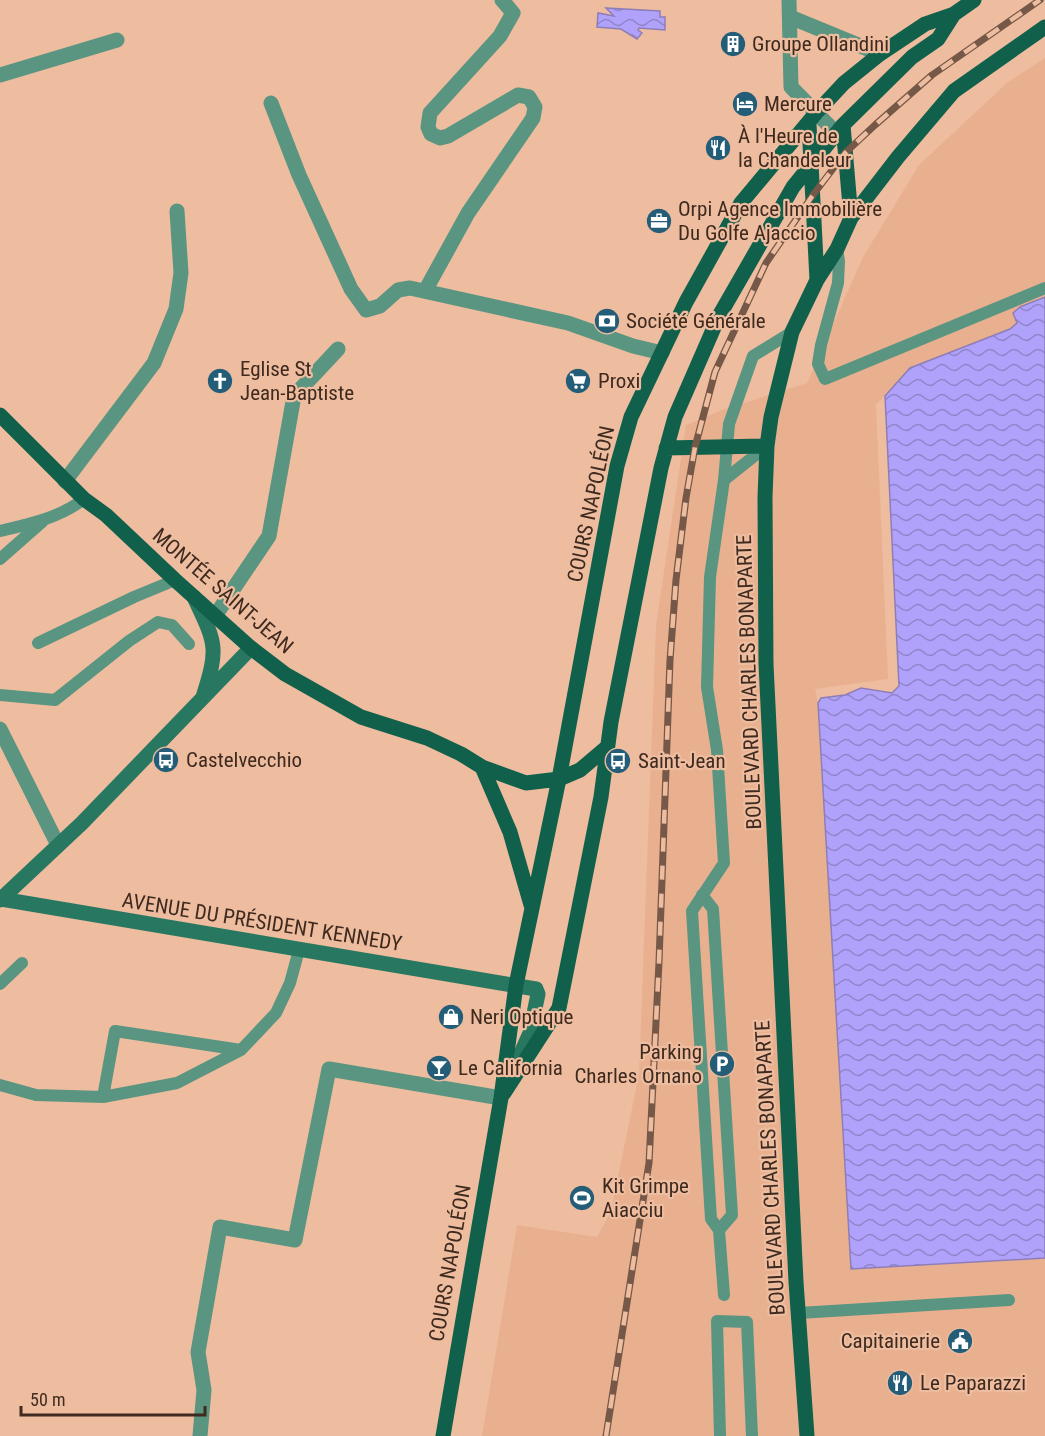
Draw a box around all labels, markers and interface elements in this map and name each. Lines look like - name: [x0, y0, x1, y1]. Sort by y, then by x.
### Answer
- building icon: Groupe Ollandini: [718, 29, 748, 59]
- place label: Groupe Ollandini: [752, 32, 889, 56]
- hotel icon: Mercure: [730, 89, 760, 119]
- place label: Mercure: [764, 92, 832, 116]
- place label: À l'Heure de la Chandeleur: [738, 124, 851, 172]
- restaurant icon: À l'Heure de la Chandeleur: [703, 133, 733, 163]
- place label: Orpi Agence Immobilière Du Golfe Ajaccio: [678, 197, 882, 245]
- office icon: Orpi Agence Immobilière Du Golfe Ajaccio: [644, 206, 674, 236]
- bank icon: Société Générale: [592, 306, 622, 336]
- place label: Société Générale: [626, 309, 766, 333]
- place label: Eglise St Jean-Baptiste: [240, 357, 354, 405]
- church icon: Eglise St Jean-Baptiste: [205, 366, 235, 396]
- supermarket icon: Proxi: [563, 366, 593, 396]
- place label: Proxi: [598, 369, 640, 393]
- street label: COURS NAPOLÉON: [563, 424, 619, 584]
- street label: MONTÉE SAINT-JEAN: [148, 523, 298, 659]
- street label: BOULEVARD CHARLES BONAPARTE: [732, 534, 766, 830]
- bus stop icon: Castelvecchio: [151, 745, 181, 775]
- bus stop icon: Saint-Jean: [603, 746, 633, 776]
- place label: Castelvecchio: [186, 748, 302, 772]
- place label: Saint-Jean: [638, 749, 726, 773]
- street label: AVENUE DU PRÉSIDENT KENNEDY: [120, 888, 404, 956]
- shop icon: Neri Optique: [436, 1002, 466, 1032]
- place label: Neri Optique: [470, 1005, 574, 1029]
- street label: BOULEVARD CHARLES BONAPARTE: [750, 1020, 790, 1316]
- place label: Parking Charles Ornano: [574, 1040, 702, 1088]
- parking icon: Parking Charles Ornano: [707, 1049, 737, 1079]
- bar icon: Le California: [424, 1053, 454, 1083]
- place label: Le California: [458, 1056, 563, 1080]
- place label: Kit Grimpe Aiacciu: [602, 1174, 689, 1222]
- street label: COURS NAPOLÉON: [424, 1183, 476, 1343]
- sports icon: Kit Grimpe Aiacciu: [567, 1183, 597, 1213]
- public building icon: Capitainerie: [945, 1326, 975, 1356]
- place label: Capitainerie: [841, 1329, 940, 1353]
- restaurant icon: Le Paparazzi: [885, 1368, 915, 1398]
- place label: Le Paparazzi: [920, 1371, 1026, 1395]
- scale bar: [21, 1379, 206, 1417]
- text: 50 m: [30, 1389, 65, 1410]

